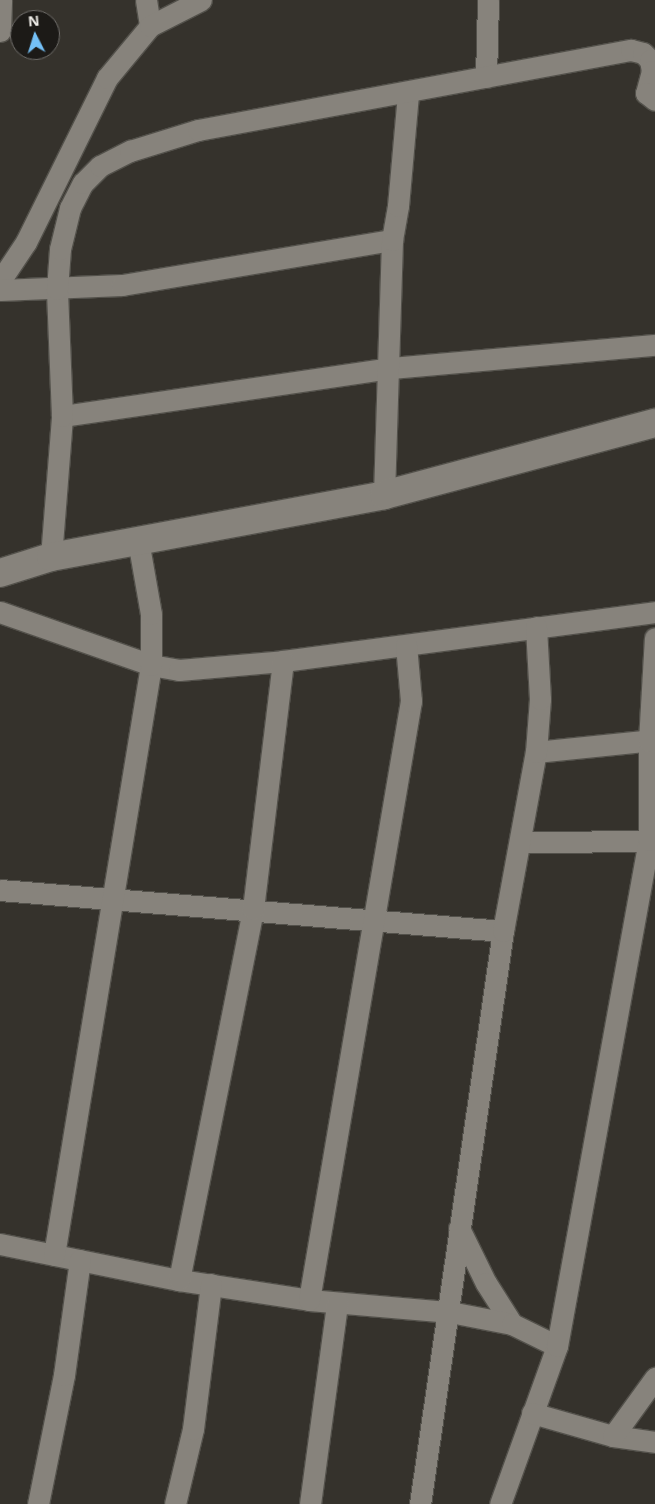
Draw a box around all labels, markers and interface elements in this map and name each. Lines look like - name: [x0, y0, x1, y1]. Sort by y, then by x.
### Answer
- north arrow: [10, 10, 60, 60]
- text: N: [27, 11, 40, 31]

